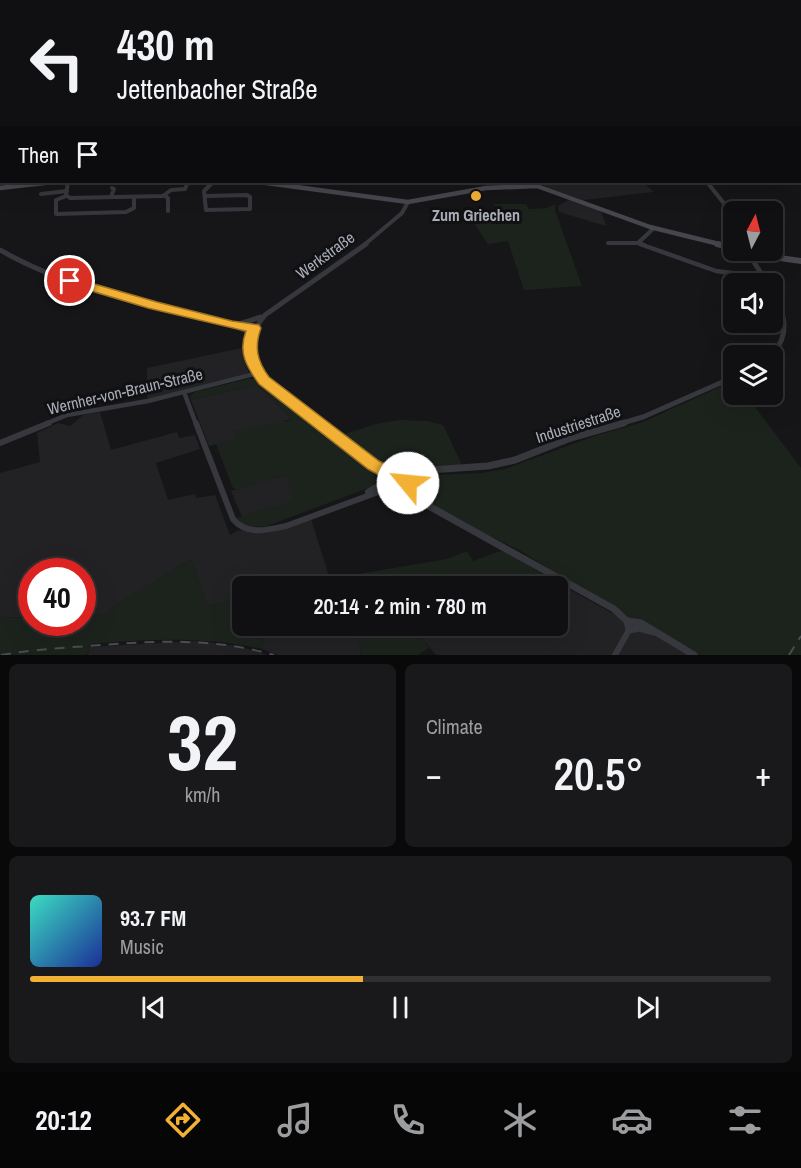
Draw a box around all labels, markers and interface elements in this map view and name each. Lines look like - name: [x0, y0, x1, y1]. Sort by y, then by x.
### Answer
- text: 430 m: [117, 17, 215, 73]
- icon: left: [18, 24, 96, 102]
- text: Jettenbacher Straße: [117, 71, 318, 107]
- icon: arrive: [71, 138, 104, 171]
- text: Then: [18, 140, 59, 170]
- marker: Zum Griechen: [469, 189, 483, 203]
- north arrow: [723, 201, 783, 261]
- map controls: [723, 201, 783, 405]
- place label: Zum Griechen: [432, 204, 520, 226]
- street label: Werkstraße: [291, 226, 359, 284]
- pin: [44, 255, 95, 306]
- icon: arrive: [53, 264, 86, 297]
- button: sound: [723, 273, 783, 333]
- button: layers: [723, 345, 783, 405]
- street label: Wernher-von-Braun-Straße: [45, 362, 205, 420]
- street label: Industriestraße: [533, 400, 623, 448]
- position arrow: [376, 451, 440, 515]
- speed limit sign: 40: [18, 558, 96, 636]
- text: 20:14 · 2 min · 780 m: [313, 591, 487, 621]
- text: 32: [167, 689, 238, 794]
- text: Climate: [426, 713, 483, 740]
- text: 20.5°: [554, 743, 643, 804]
- text: −: [426, 752, 442, 796]
- text: +: [755, 752, 771, 796]
- text: km/h: [185, 781, 220, 808]
- text: 93.7 FM: [120, 903, 186, 933]
- text: Music: [120, 933, 164, 960]
- icon: previous: [137, 991, 170, 1024]
- icon: pause: [384, 991, 417, 1024]
- icon: next: [631, 991, 664, 1024]
- icon: directions: [162, 1099, 204, 1141]
- icon: music: [274, 1099, 316, 1141]
- icon: phone: [387, 1099, 429, 1141]
- icon: climate: [499, 1099, 541, 1141]
- icon: car: [611, 1099, 653, 1141]
- icon: filters: [724, 1099, 766, 1141]
- text: 20:12: [35, 1102, 92, 1138]

